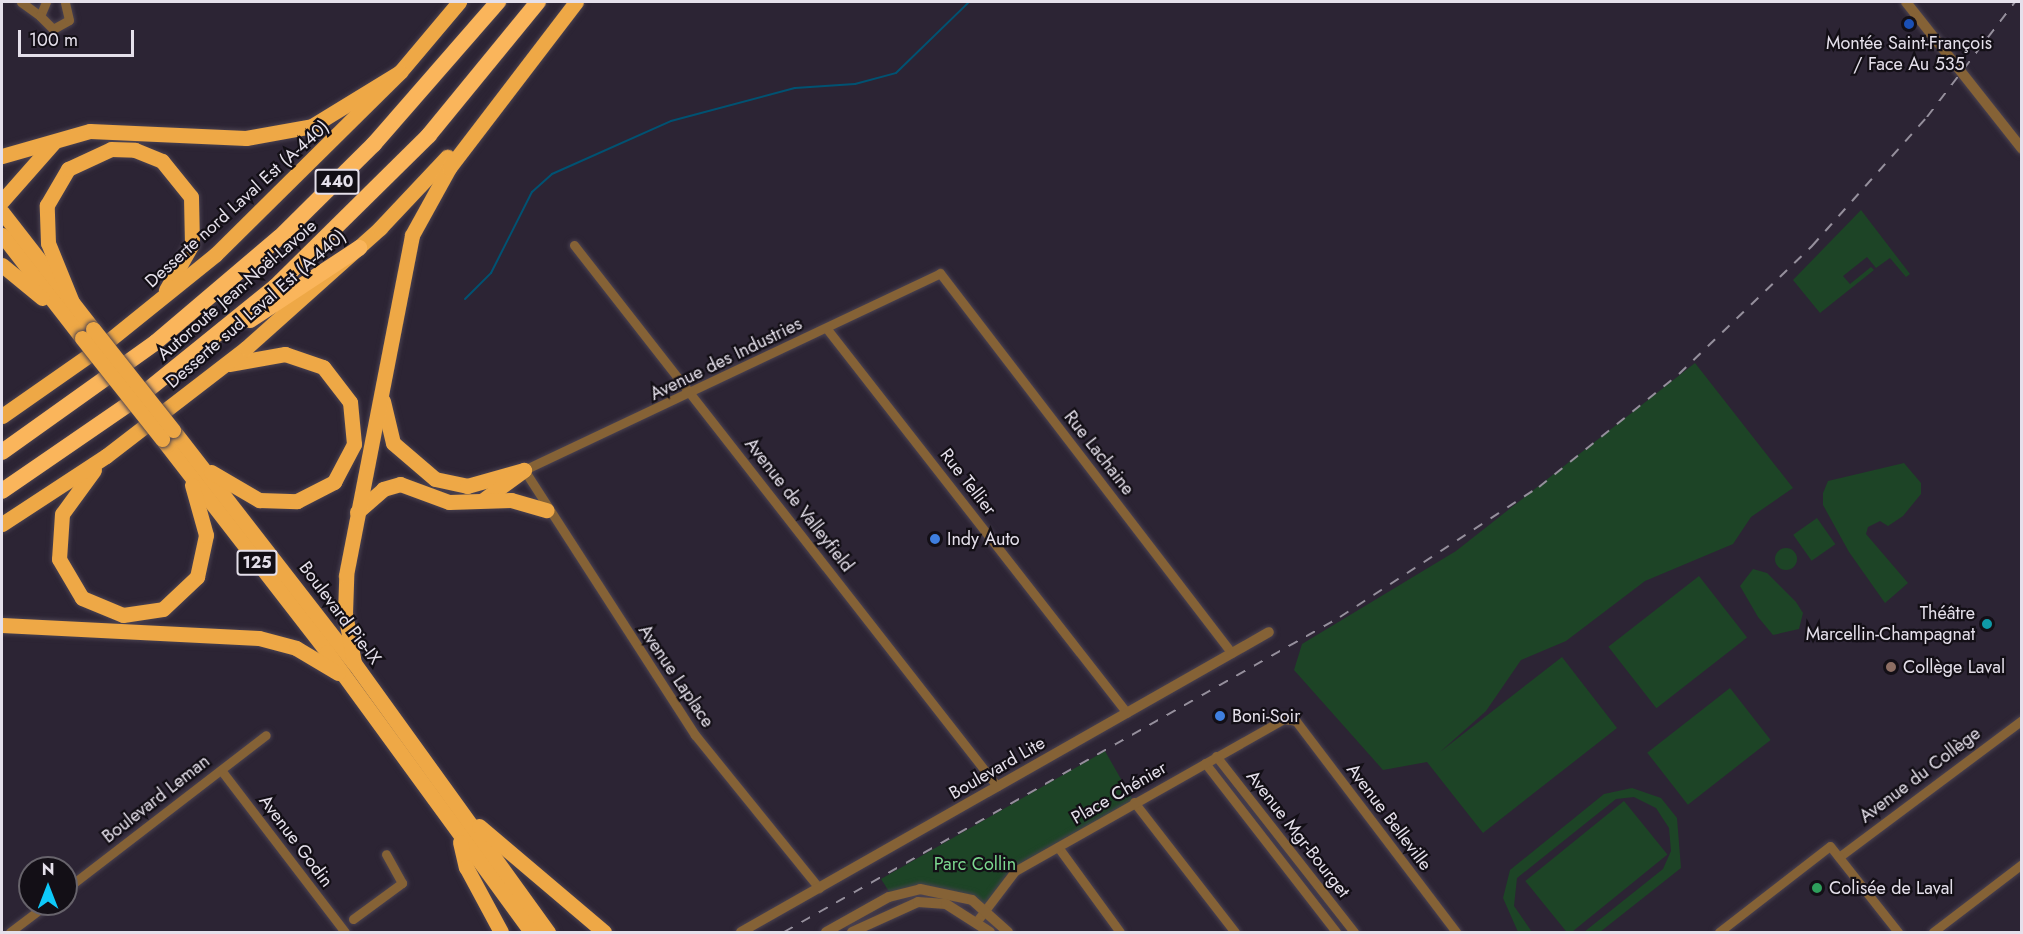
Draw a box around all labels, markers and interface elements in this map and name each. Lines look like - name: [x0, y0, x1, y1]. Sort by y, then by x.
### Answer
- marker: Montée Saint-François / Face Au 535: [1902, 17, 1916, 31]
- scale bar: [21, 18, 136, 56]
- text: 100 m: [29, 27, 78, 53]
- place label: Montée Saint-François / Face Au 535: [1826, 33, 1992, 76]
- street label: Desserte nord Laval Est (A-440): [141, 116, 333, 292]
- road number: 440: [314, 169, 360, 195]
- street label: Autoroute Jean-Noël-Lavoie: [153, 215, 321, 365]
- street label: Desserte sud Laval Est (A-440): [162, 225, 350, 393]
- street label: Avenue des Industries: [647, 313, 805, 405]
- street label: Rue Lachaine: [1059, 407, 1139, 499]
- street label: Avenue de Valleyfield: [740, 434, 858, 576]
- street label: Rue Tellier: [935, 444, 1001, 520]
- place label: Indy Auto: [947, 528, 1020, 550]
- marker: Indy Auto: [928, 532, 942, 546]
- road number: 125: [236, 550, 278, 576]
- street label: Boulevard Pie-IX: [294, 557, 386, 669]
- place label: Théâtre Marcellin-Champagnat: [1806, 603, 1975, 646]
- marker: Théâtre Marcellin-Champagnat: [1980, 617, 1994, 631]
- street label: Avenue Laplace: [634, 621, 718, 731]
- place label: Collège Laval: [1903, 656, 2005, 678]
- marker: Collège Laval: [1884, 660, 1898, 674]
- place label: Boni-Soir: [1232, 705, 1300, 727]
- marker: Boni-Soir: [1213, 709, 1227, 723]
- street label: Avenue du Collège: [1855, 722, 1985, 828]
- street label: Boulevard Lite: [945, 732, 1049, 804]
- street label: Boulevard Leman: [98, 750, 214, 848]
- street label: Place Chénier: [1067, 757, 1171, 829]
- street label: Avenue Belleville: [1342, 759, 1436, 875]
- street label: Avenue Mgr-Bourget: [1242, 766, 1354, 902]
- street label: Avenue Godin: [254, 791, 338, 891]
- park label: Parc Collin: [934, 853, 1016, 875]
- north arrow: [18, 856, 78, 916]
- text: N: [42, 858, 54, 881]
- place label: Colisée de Laval: [1829, 877, 1953, 899]
- marker: Colisée de Laval: [1810, 881, 1824, 895]

